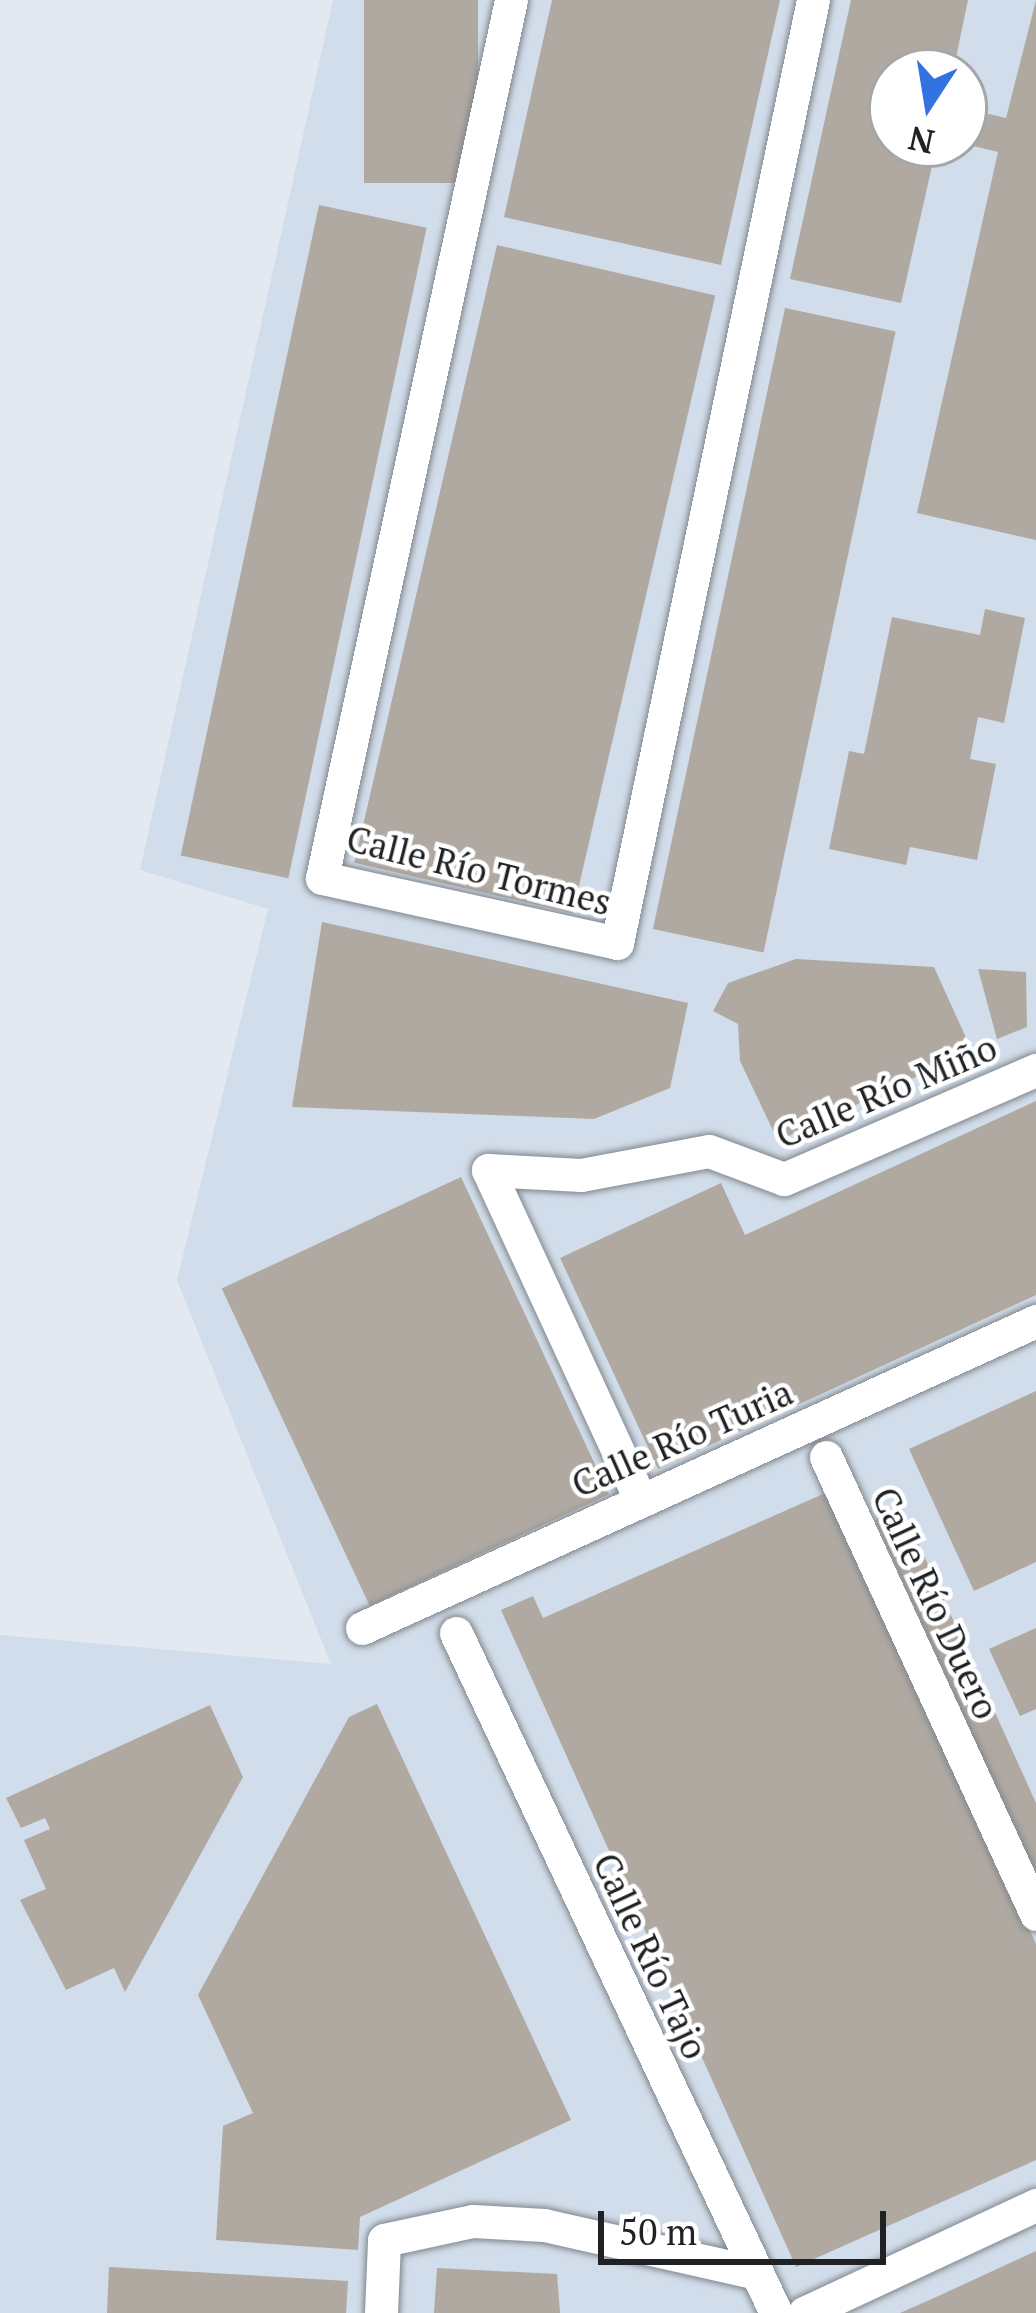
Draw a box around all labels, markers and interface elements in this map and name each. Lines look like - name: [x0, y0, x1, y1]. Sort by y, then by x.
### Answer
- north arrow: [868, 48, 988, 168]
- text: N: [904, 117, 938, 164]
- street label: Calle Río Tormes: [342, 816, 616, 924]
- street label: Calle Río Miño: [769, 1025, 1003, 1157]
- street label: Calle Río Turia: [565, 1370, 799, 1506]
- street label: Calle Río Duero: [864, 1480, 1008, 1726]
- street label: Calle Río Tajo: [585, 1846, 717, 2066]
- scale bar: [604, 2187, 892, 2261]
- text: 50 m: [619, 2208, 697, 2255]

